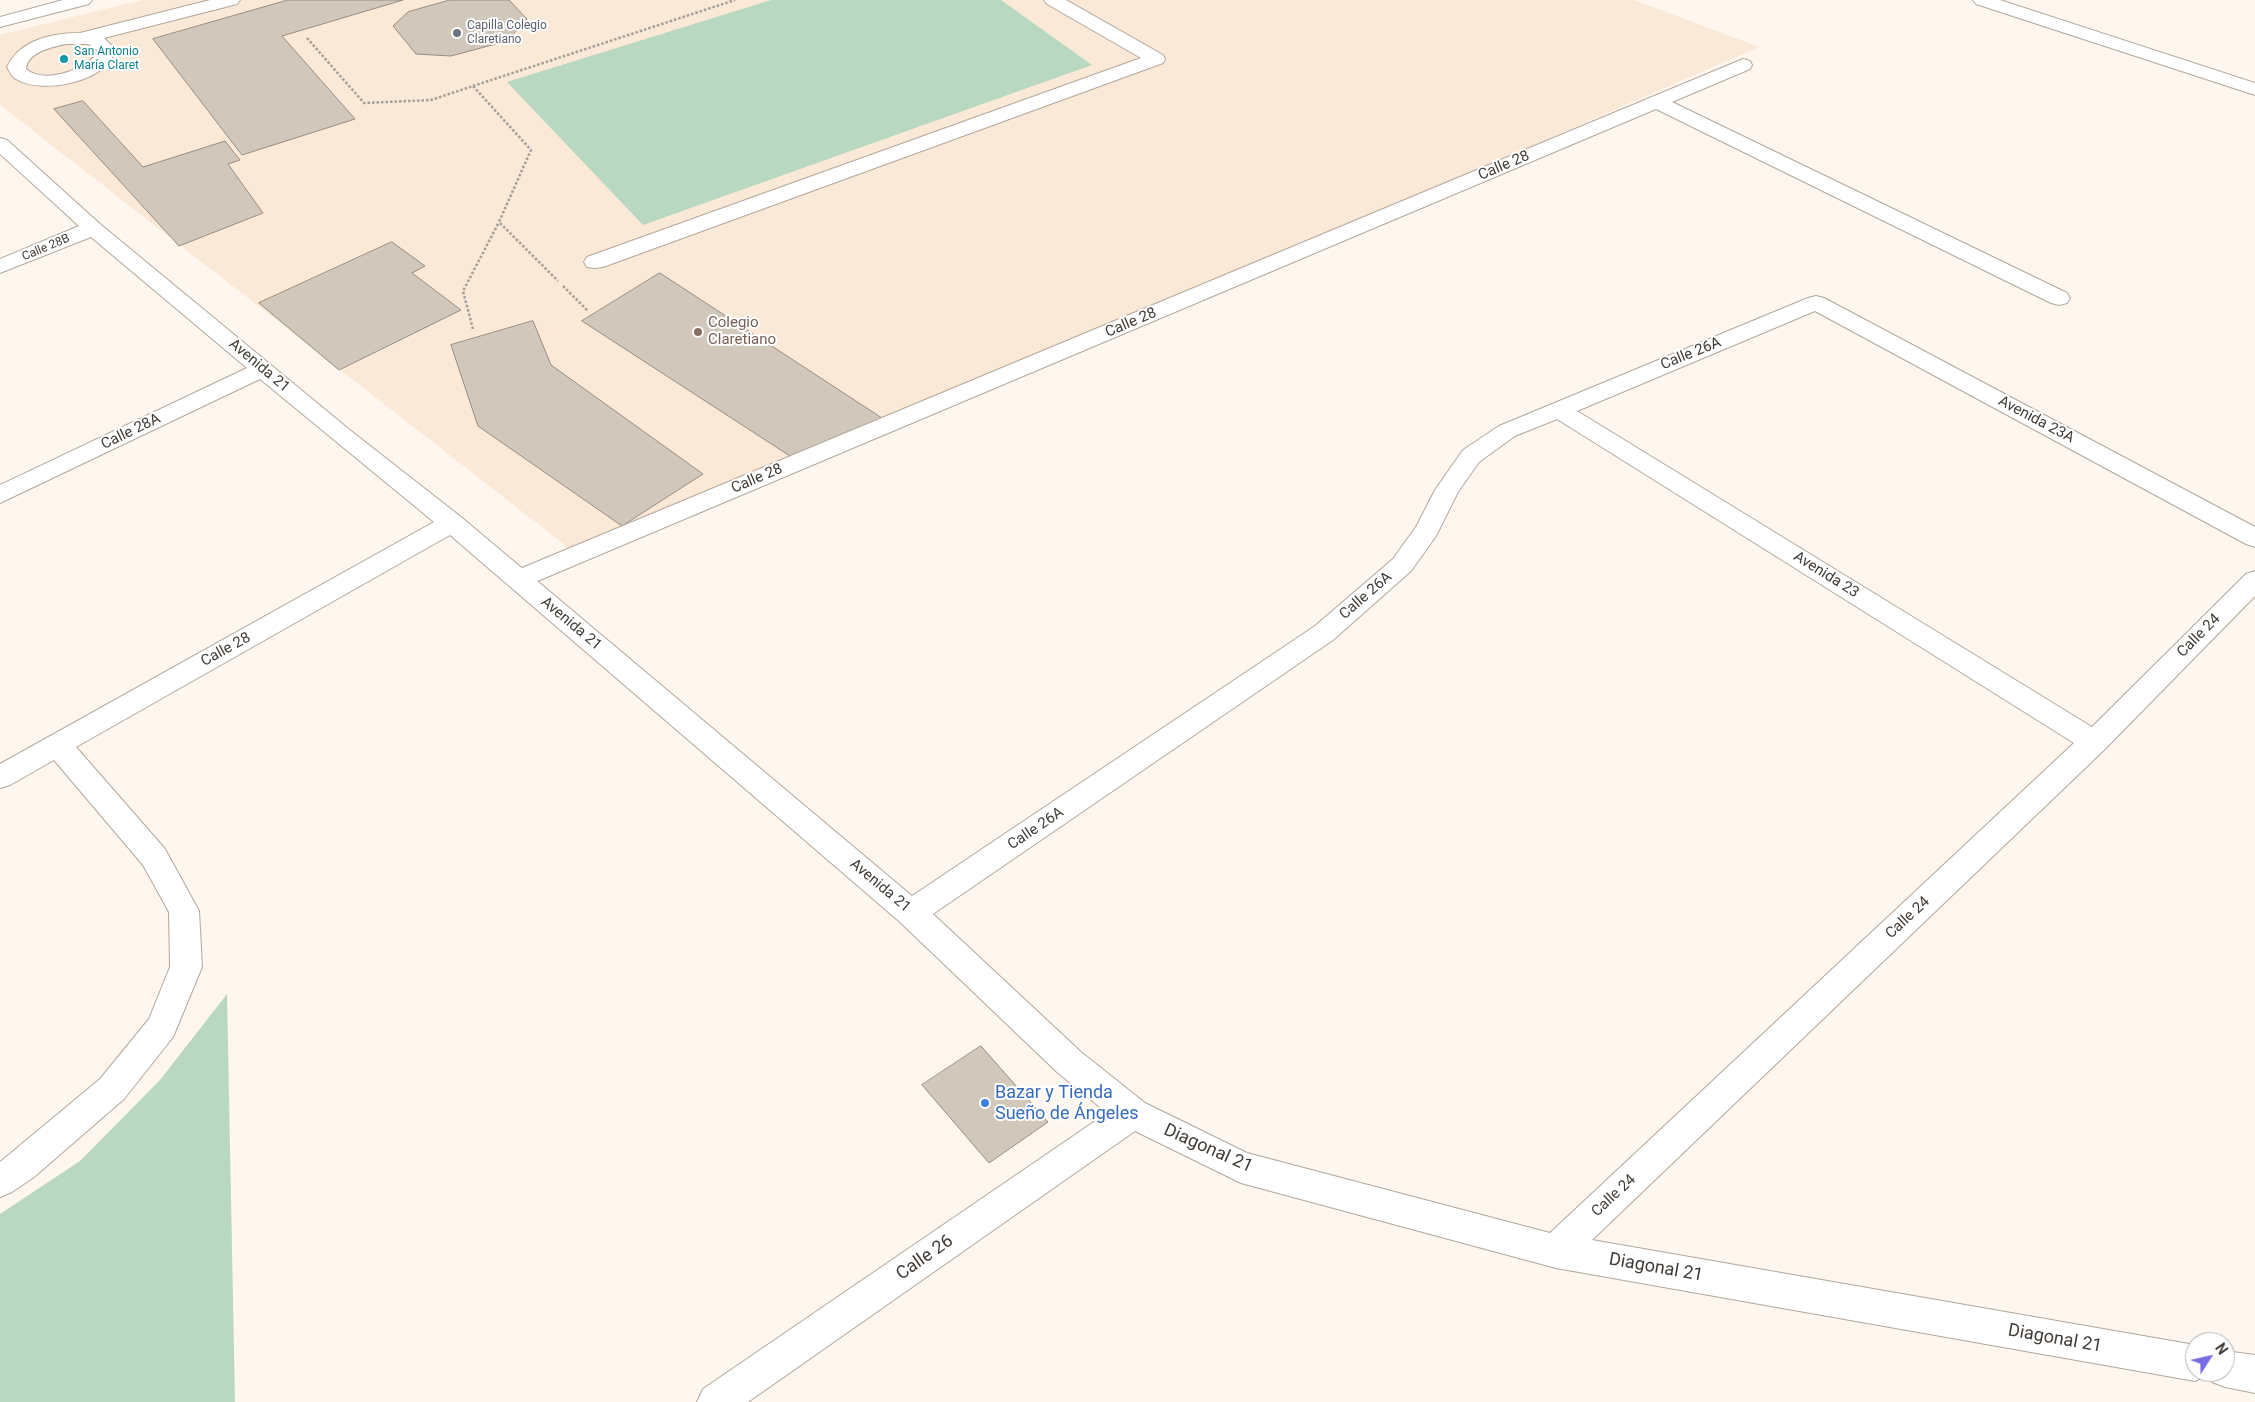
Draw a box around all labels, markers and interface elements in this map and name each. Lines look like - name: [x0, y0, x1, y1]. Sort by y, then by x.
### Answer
- place label: Capilla Colegio Claretiano: [467, 19, 547, 47]
- marker: Capilla Colegio Claretiano: [451, 27, 463, 39]
- place label: San Antonio María Claret: [74, 45, 139, 73]
- marker: San Antonio María Claret: [58, 53, 70, 65]
- street label: Calle 28: [1476, 147, 1532, 185]
- street label: Calle 28B: [20, 232, 72, 264]
- street label: Calle 28: [1103, 304, 1159, 342]
- place label: Colegio Claretiano: [708, 314, 776, 349]
- marker: Colegio Claretiano: [692, 326, 704, 338]
- street label: Calle 26A: [1658, 334, 1724, 374]
- street label: Avenida 21: [225, 335, 293, 397]
- street label: Avenida 23A: [1995, 392, 2077, 448]
- street label: Calle 28A: [99, 410, 163, 454]
- street label: Calle 28: [729, 460, 785, 498]
- street label: Avenida 23: [1790, 548, 1862, 602]
- street label: Calle 26A: [1336, 568, 1396, 624]
- street label: Avenida 21: [537, 593, 605, 655]
- street label: Calle 24: [2174, 611, 2224, 661]
- street label: Calle 28: [198, 629, 254, 671]
- street label: Calle 26A: [1005, 804, 1067, 854]
- street label: Avenida 21: [846, 855, 914, 917]
- street label: Calle 24: [1882, 893, 1934, 943]
- place label: Bazar y Tienda Sueño de Ángeles: [995, 1082, 1139, 1124]
- marker: Bazar y Tienda Sueño de Ángeles: [979, 1097, 991, 1109]
- street label: Diagonal 21: [1160, 1120, 1256, 1178]
- street label: Calle 24: [1588, 1171, 1640, 1221]
- street label: Calle 26: [892, 1231, 958, 1285]
- street label: Diagonal 21: [1607, 1249, 1705, 1287]
- street label: Diagonal 21: [2006, 1320, 2104, 1358]
- north arrow: [2185, 1332, 2235, 1382]
- text: N: [2212, 1340, 2231, 1358]

